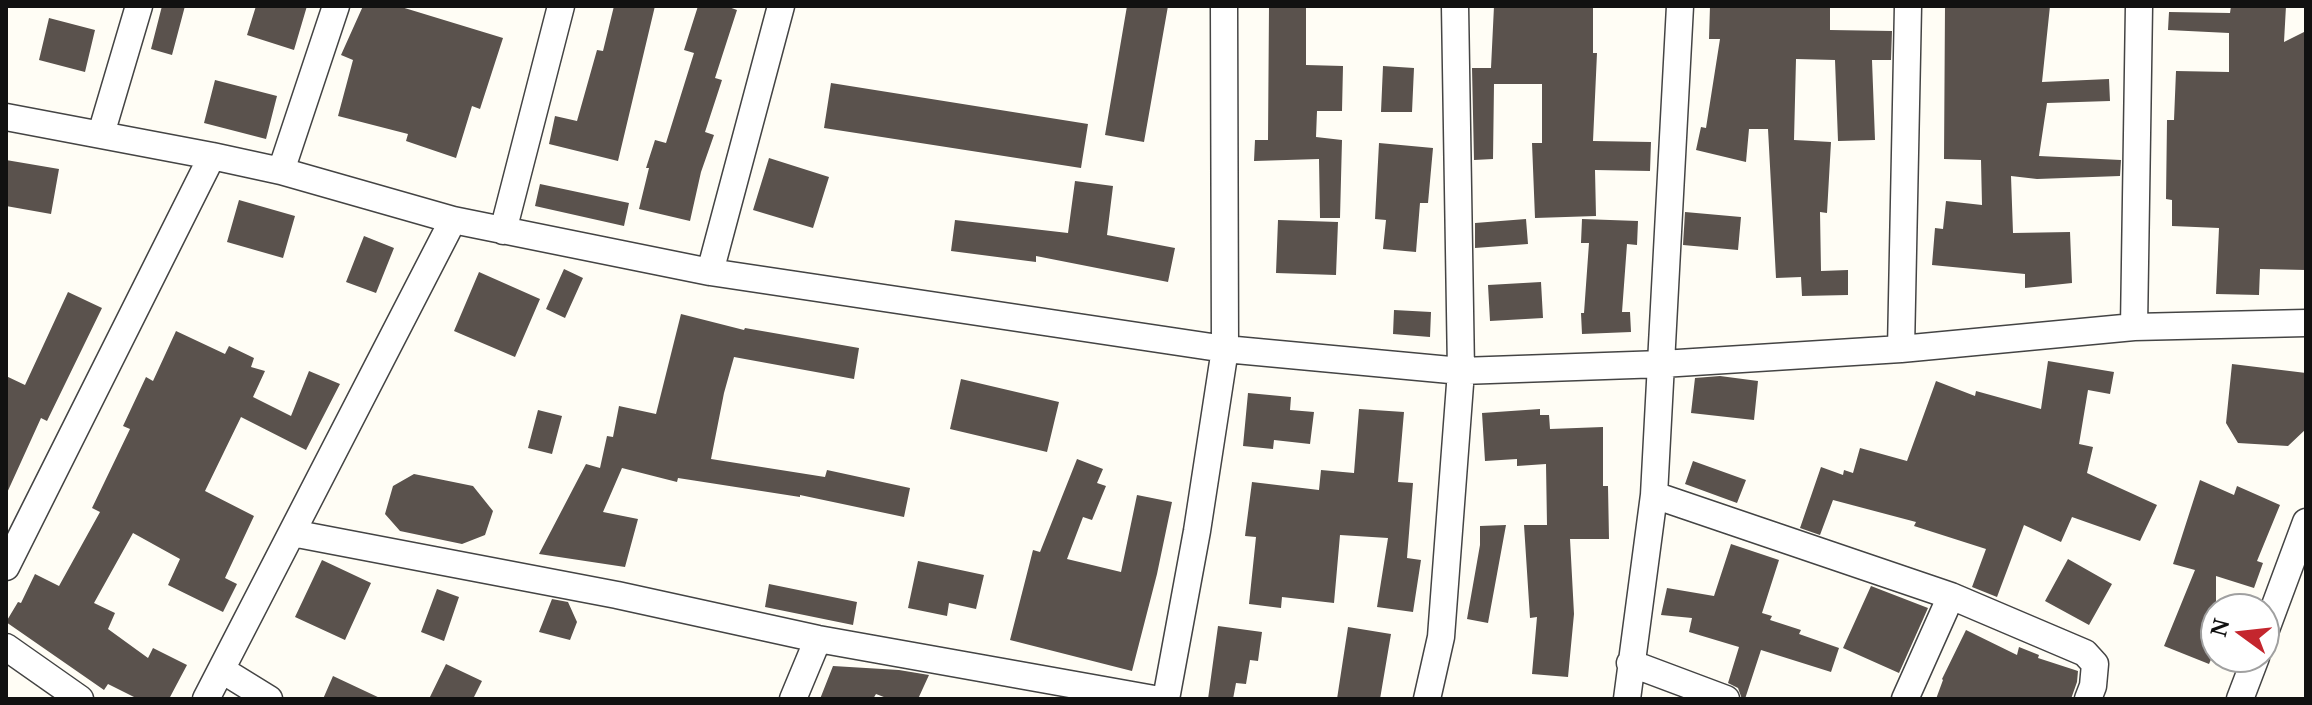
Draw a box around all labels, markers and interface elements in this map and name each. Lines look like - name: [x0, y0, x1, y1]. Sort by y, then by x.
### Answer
- north arrow: [2200, 593, 2280, 673]
- text: N: [2202, 615, 2235, 640]

